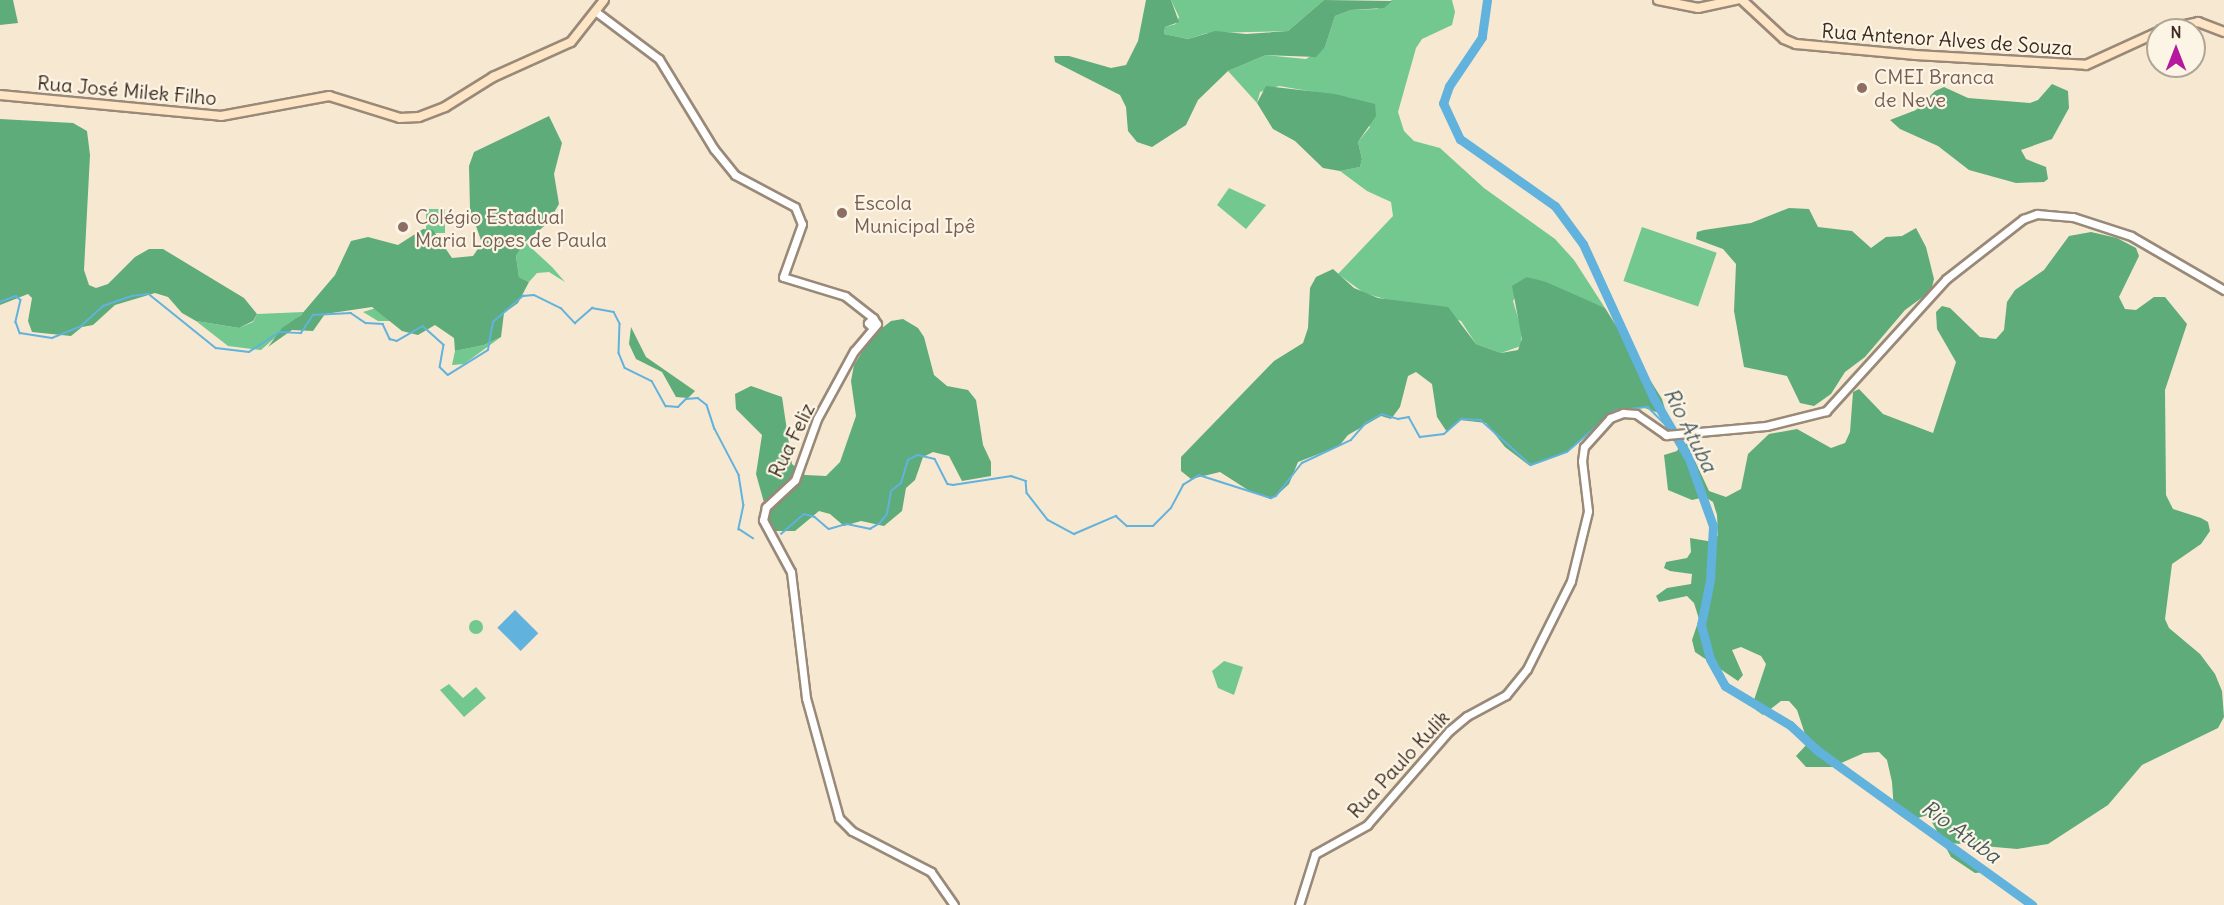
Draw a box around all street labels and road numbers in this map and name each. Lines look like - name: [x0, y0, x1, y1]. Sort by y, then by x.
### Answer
- street label: Rua Antenor Alves de Souza: [1821, 18, 2073, 60]
- street label: Rua José Milek Filho: [36, 70, 218, 110]
- street label: Rua Feliz: [763, 399, 819, 481]
- street label: Rua Paulo Kulik: [1342, 705, 1454, 823]

